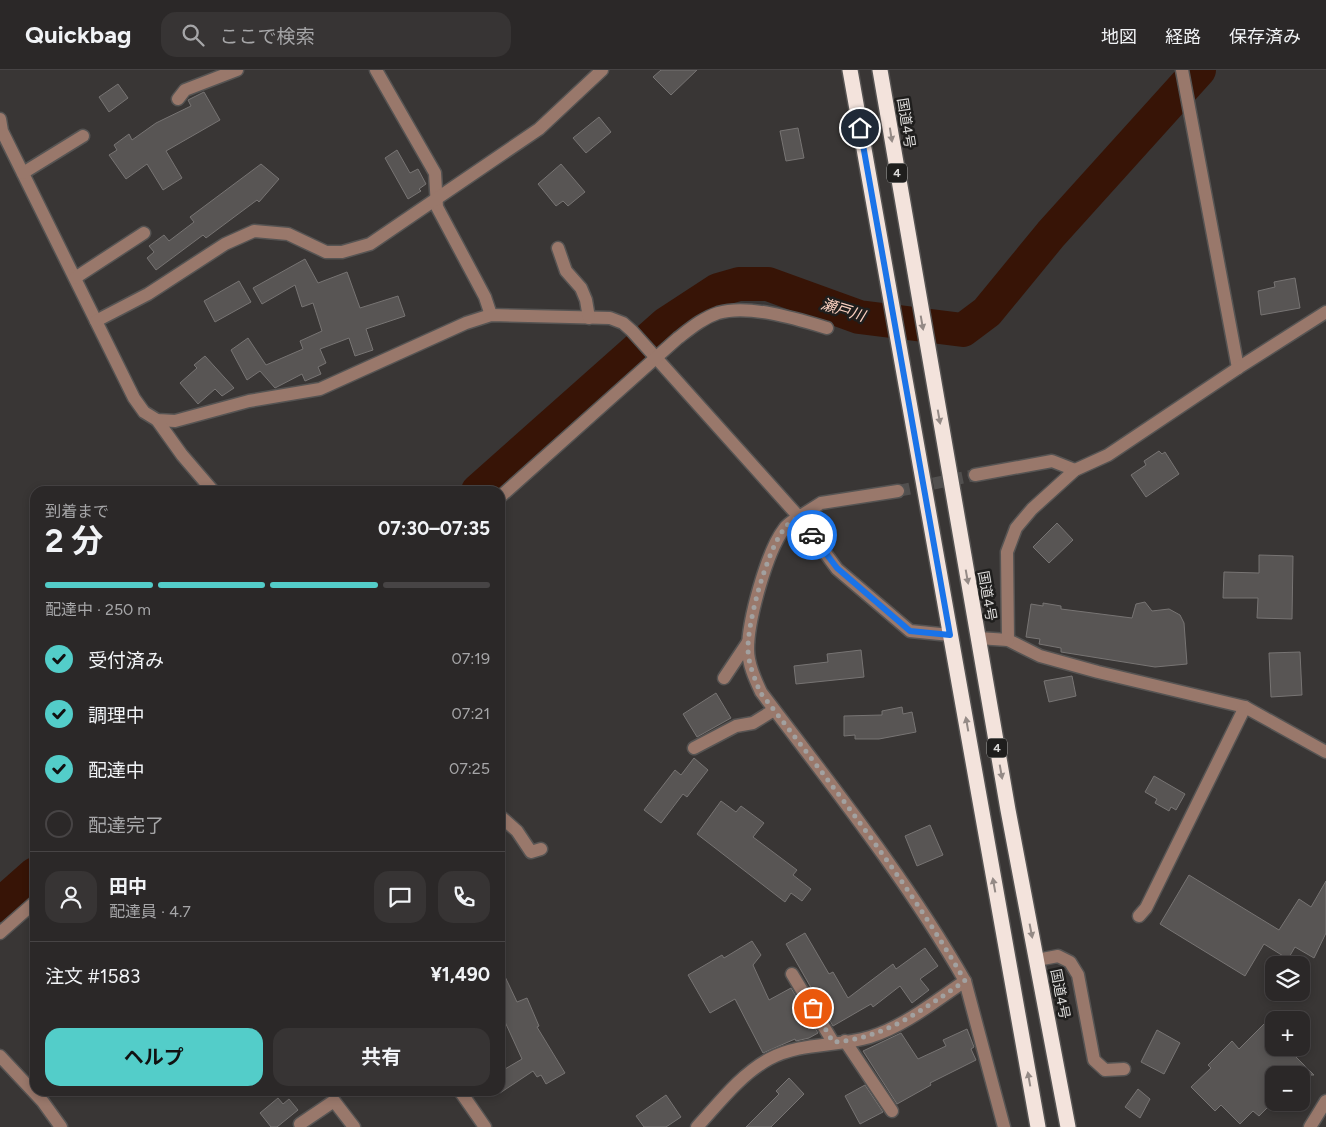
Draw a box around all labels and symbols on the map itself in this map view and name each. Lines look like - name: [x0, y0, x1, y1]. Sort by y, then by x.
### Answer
- street label: 国道4号: [894, 97, 918, 149]
- pin: [839, 107, 881, 149]
- one-way arrow: [887, 128, 895, 144]
- road number: 4: [887, 164, 907, 182]
- water label: 瀬戸川: [819, 295, 869, 326]
- one-way arrow: [919, 315, 927, 331]
- one-way arrow: [936, 410, 944, 426]
- courier: [787, 510, 837, 560]
- one-way arrow: [964, 570, 972, 586]
- street label: 国道4号: [974, 570, 1000, 622]
- one-way arrow: [962, 716, 970, 732]
- road number: 4: [987, 738, 1007, 758]
- one-way arrow: [998, 764, 1006, 780]
- one-way arrow: [990, 876, 998, 892]
- one-way arrow: [1027, 924, 1035, 939]
- street label: 国道4号: [1047, 967, 1073, 1021]
- pin: [792, 987, 834, 1029]
- one-way arrow: [1025, 1071, 1033, 1087]

